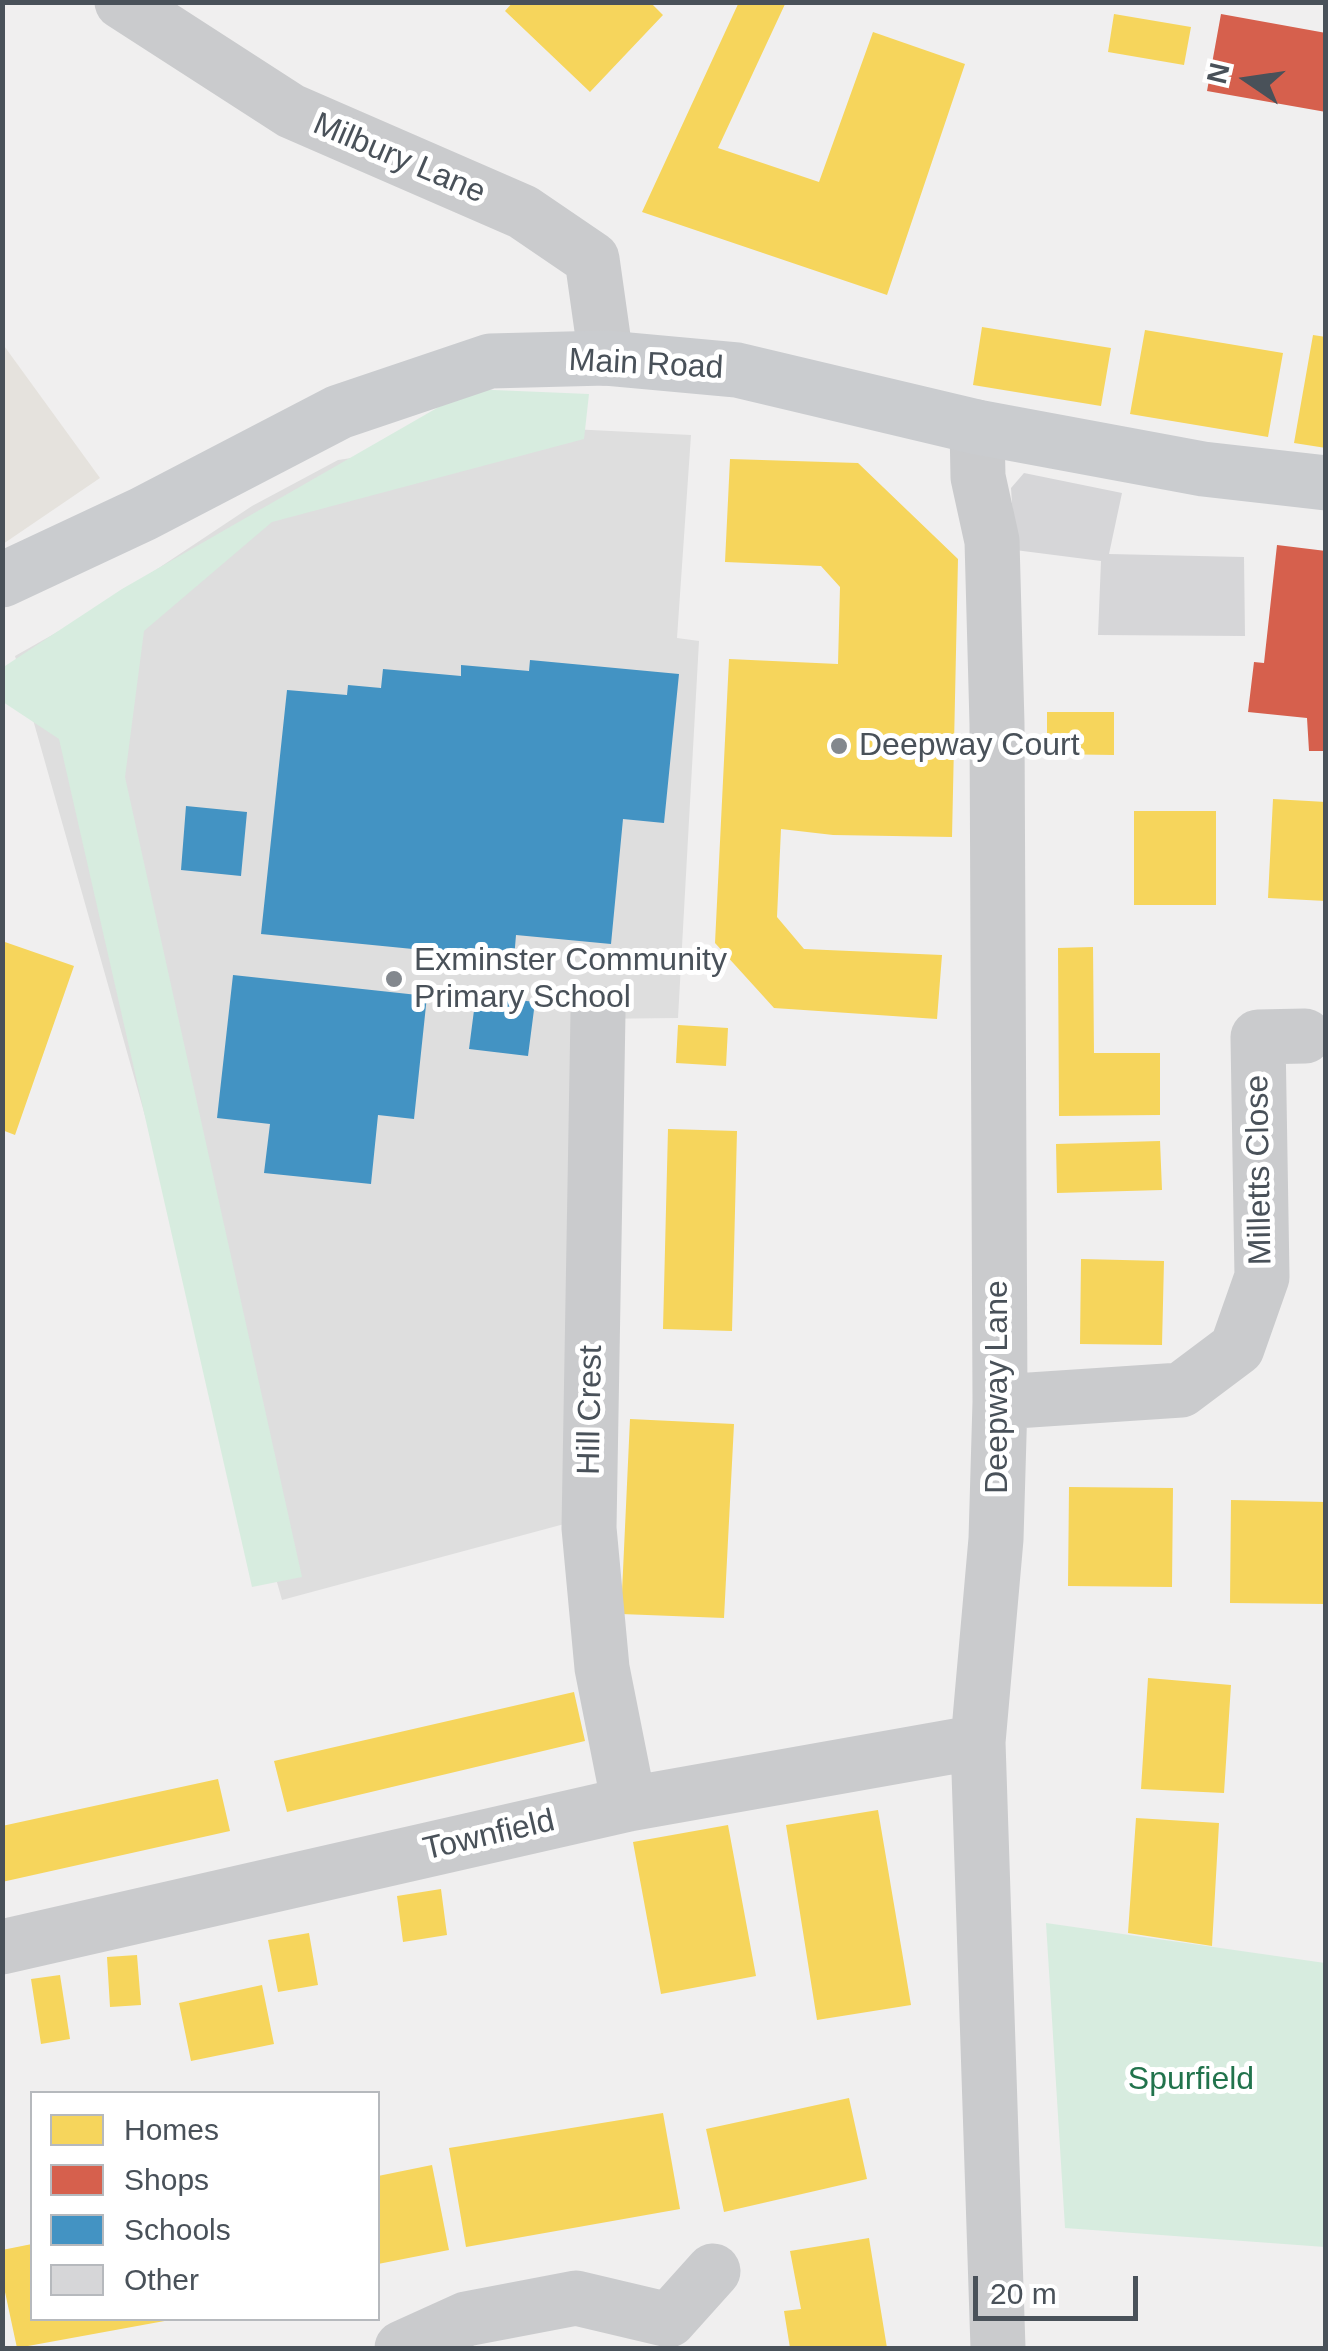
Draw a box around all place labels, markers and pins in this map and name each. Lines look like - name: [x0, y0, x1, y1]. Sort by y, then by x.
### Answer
- place label: Deepway Court: [859, 727, 1080, 765]
- marker: Deepway Court: [828, 735, 850, 757]
- place label: Exminster Community Primary School: [414, 942, 727, 1017]
- marker: Exminster Community Primary School: [383, 968, 405, 990]

